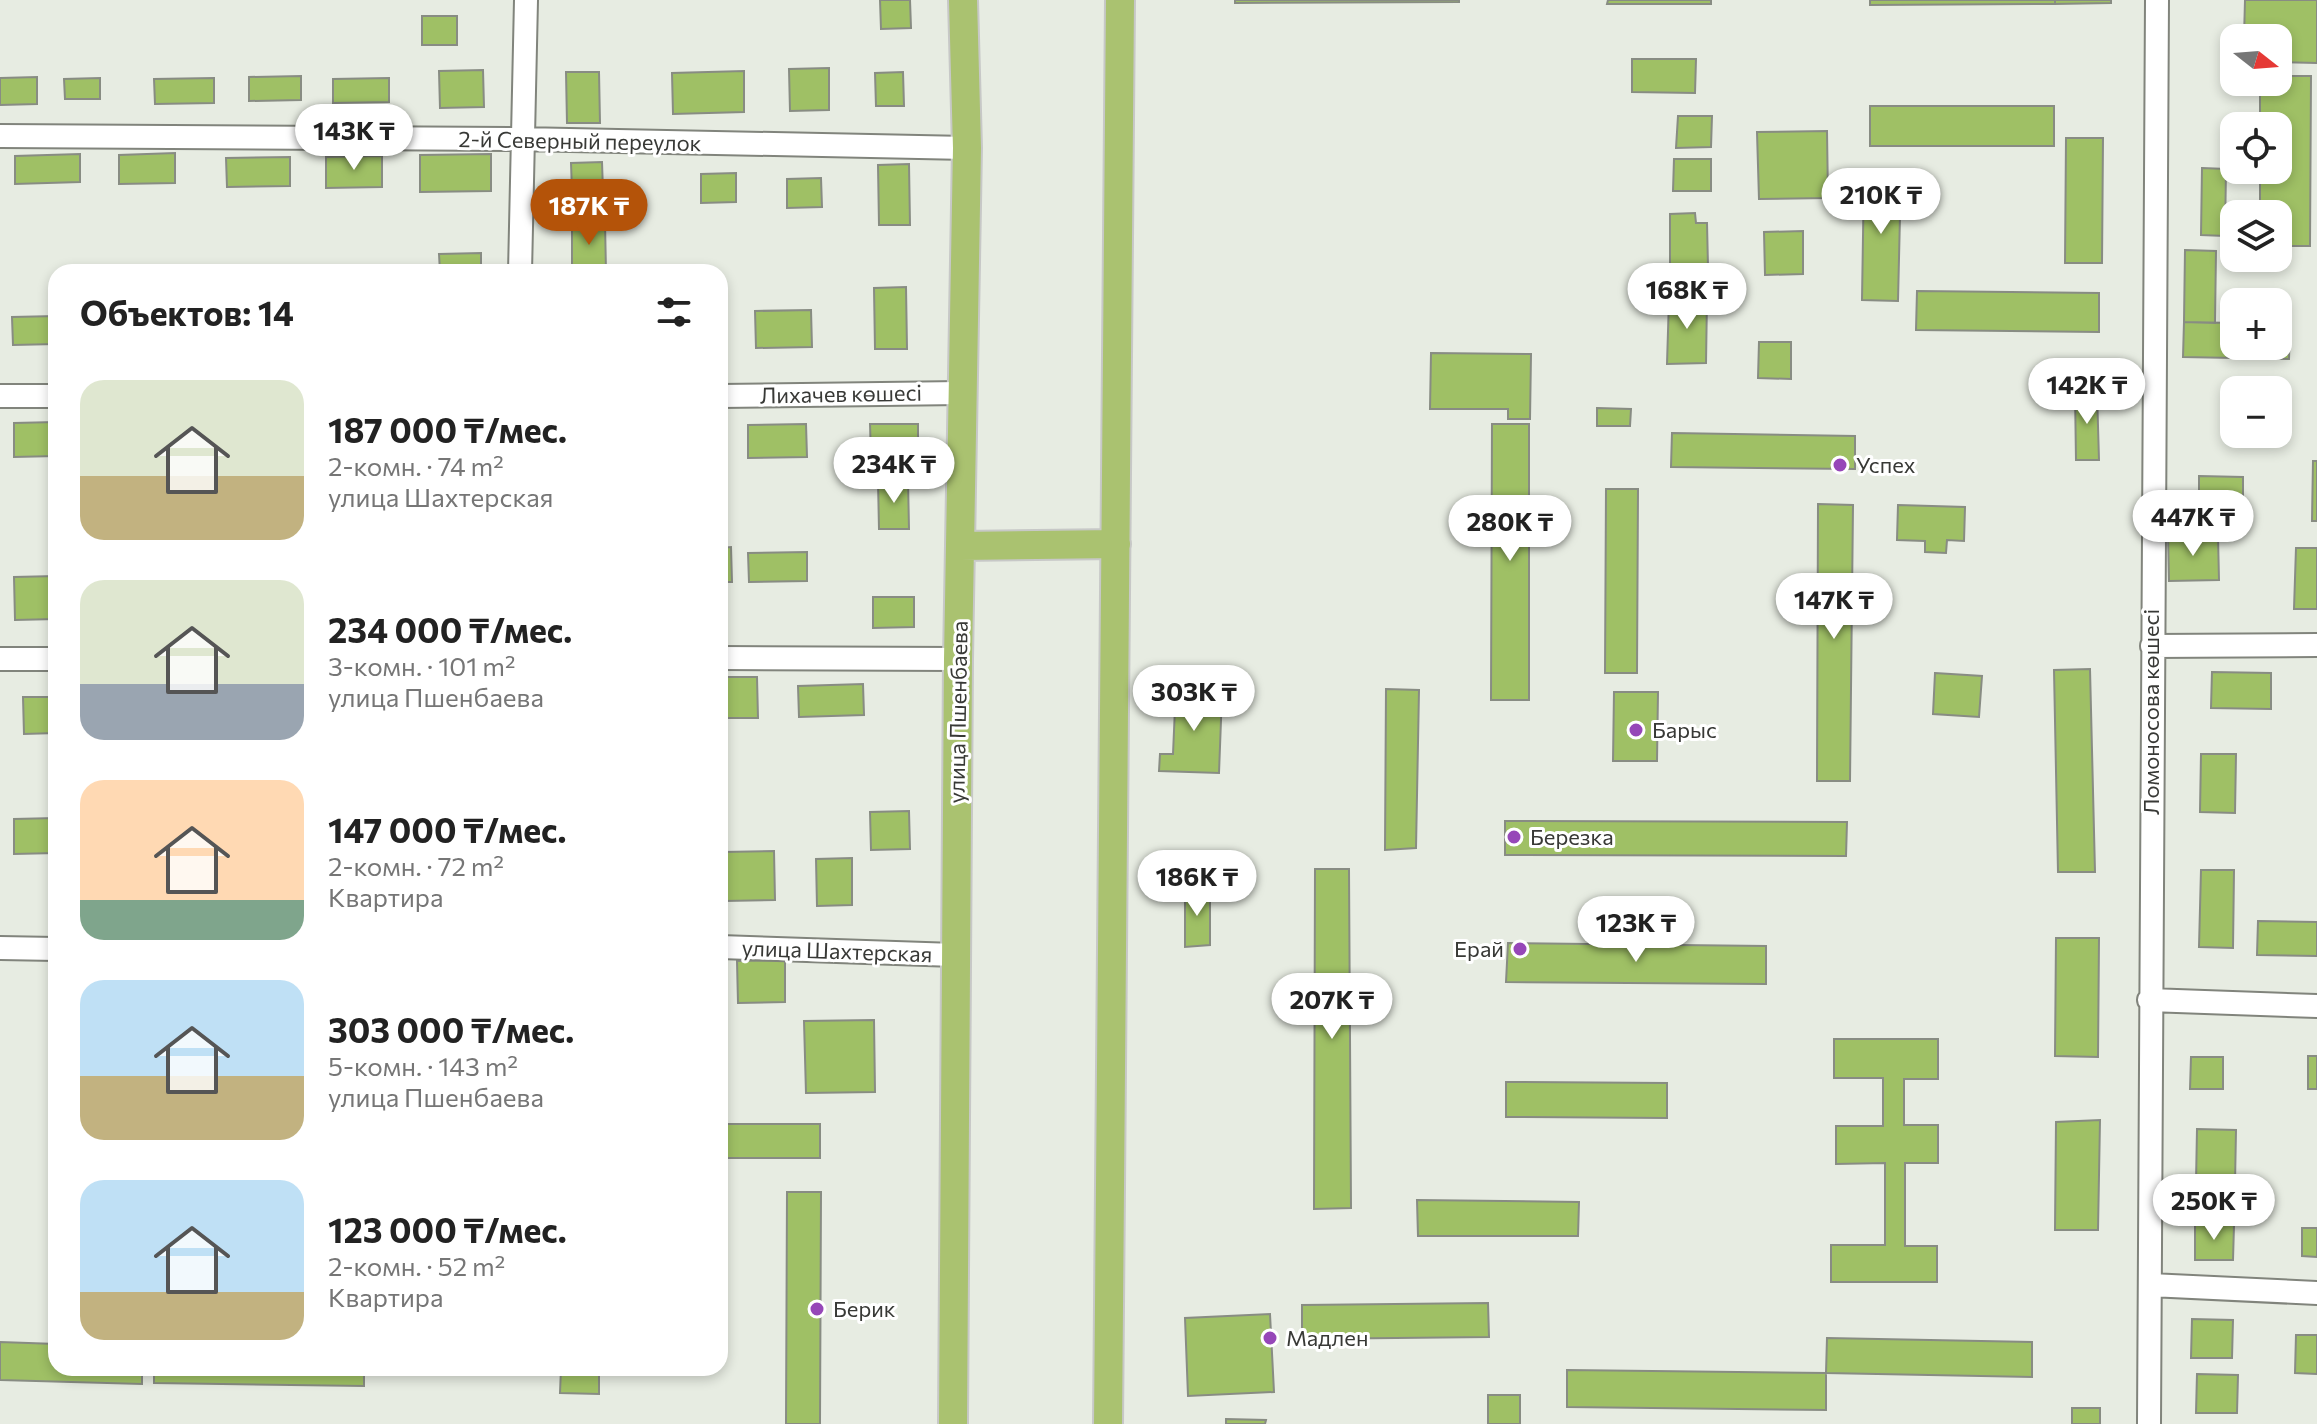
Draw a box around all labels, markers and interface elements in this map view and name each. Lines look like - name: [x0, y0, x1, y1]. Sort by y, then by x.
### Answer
- north arrow: [2220, 24, 2292, 96]
- map controls: [2220, 24, 2292, 448]
- pin: 143K ₸: [289, 104, 419, 172]
- button: locate: [2220, 112, 2292, 184]
- text: 143K ₸: [313, 114, 395, 145]
- street label: 2-й Северный переулок: [458, 125, 702, 156]
- pin: 210K ₸: [1816, 168, 1946, 236]
- text: 210K ₸: [1840, 178, 1922, 209]
- pin: 187K ₸: [524, 179, 654, 247]
- text: 187K ₸: [549, 189, 629, 220]
- button: layers: [2220, 200, 2292, 272]
- pin: 168K ₸: [1622, 263, 1752, 331]
- text: 168K ₸: [1646, 273, 1728, 304]
- button: +: [2220, 288, 2292, 360]
- icon: filters: [652, 290, 696, 334]
- text: Объектов: 14: [80, 291, 294, 333]
- pin: 142K ₸: [2022, 358, 2152, 426]
- text: 142K ₸: [2046, 368, 2128, 399]
- button: −: [2220, 376, 2292, 448]
- street label: Лихачев көшесі: [760, 379, 922, 408]
- text: 187 000 ₸/мес.: [328, 408, 567, 450]
- icon: home: [144, 412, 240, 508]
- pin: 234K ₸: [829, 437, 959, 505]
- text: 234K ₸: [852, 447, 936, 478]
- text: 2-комн. · 74 m²: [328, 450, 504, 481]
- place label: Успех: [1856, 451, 1916, 478]
- marker: Успех: [1831, 456, 1849, 474]
- text: улица Шахтерская: [328, 481, 553, 512]
- pin: 447K ₸: [2128, 490, 2258, 558]
- pin: 280K ₸: [1445, 495, 1575, 563]
- text: 447K ₸: [2151, 500, 2235, 531]
- text: 280K ₸: [1466, 505, 1554, 536]
- pin: 147K ₸: [1769, 573, 1899, 641]
- text: 147K ₸: [1794, 583, 1874, 614]
- text: 234 000 ₸/мес.: [328, 608, 572, 650]
- street label: Ломоносова көшесі: [2137, 609, 2164, 815]
- icon: home: [144, 612, 240, 708]
- street label: улица Пшенбаева: [942, 620, 973, 804]
- text: 3-комн. · 101 m²: [328, 650, 515, 681]
- pin: 303K ₸: [1129, 665, 1259, 733]
- text: 303K ₸: [1151, 675, 1237, 706]
- text: улица Пшенбаева: [328, 681, 544, 712]
- place label: Барыс: [1652, 716, 1717, 743]
- marker: Барыс: [1627, 721, 1645, 739]
- text: 147 000 ₸/мес.: [328, 808, 567, 850]
- icon: home: [144, 812, 240, 908]
- place label: Березка: [1530, 823, 1614, 850]
- marker: Березка: [1505, 828, 1523, 846]
- text: 2-комн. · 72 m²: [328, 850, 504, 881]
- pin: 186K ₸: [1132, 850, 1262, 918]
- text: 186K ₸: [1156, 860, 1238, 891]
- text: Квартира: [328, 881, 444, 912]
- pin: 123K ₸: [1571, 896, 1701, 964]
- text: 123K ₸: [1596, 906, 1676, 937]
- street label: улица Шахтерская: [741, 934, 933, 967]
- place label: Ерай: [1454, 935, 1504, 962]
- marker: Ерай: [1511, 940, 1529, 958]
- pin: 207K ₸: [1267, 973, 1397, 1041]
- text: 207K ₸: [1289, 983, 1375, 1014]
- text: 303 000 ₸/мес.: [328, 1008, 574, 1050]
- icon: home: [144, 1012, 240, 1108]
- text: 5-комн. · 143 m²: [328, 1050, 518, 1081]
- text: улица Пшенбаева: [328, 1081, 544, 1112]
- pin: 250K ₸: [2149, 1174, 2279, 1242]
- text: 250K ₸: [2171, 1184, 2257, 1215]
- text: 123 000 ₸/мес.: [328, 1208, 567, 1250]
- icon: home: [144, 1212, 240, 1308]
- text: 2-комн. · 52 m²: [328, 1250, 505, 1281]
- text: Квартира: [328, 1281, 444, 1312]
- place label: Берик: [833, 1295, 896, 1322]
- marker: Берик: [808, 1300, 826, 1318]
- place label: Мадлен: [1286, 1324, 1368, 1351]
- marker: Мадлен: [1261, 1329, 1279, 1347]

